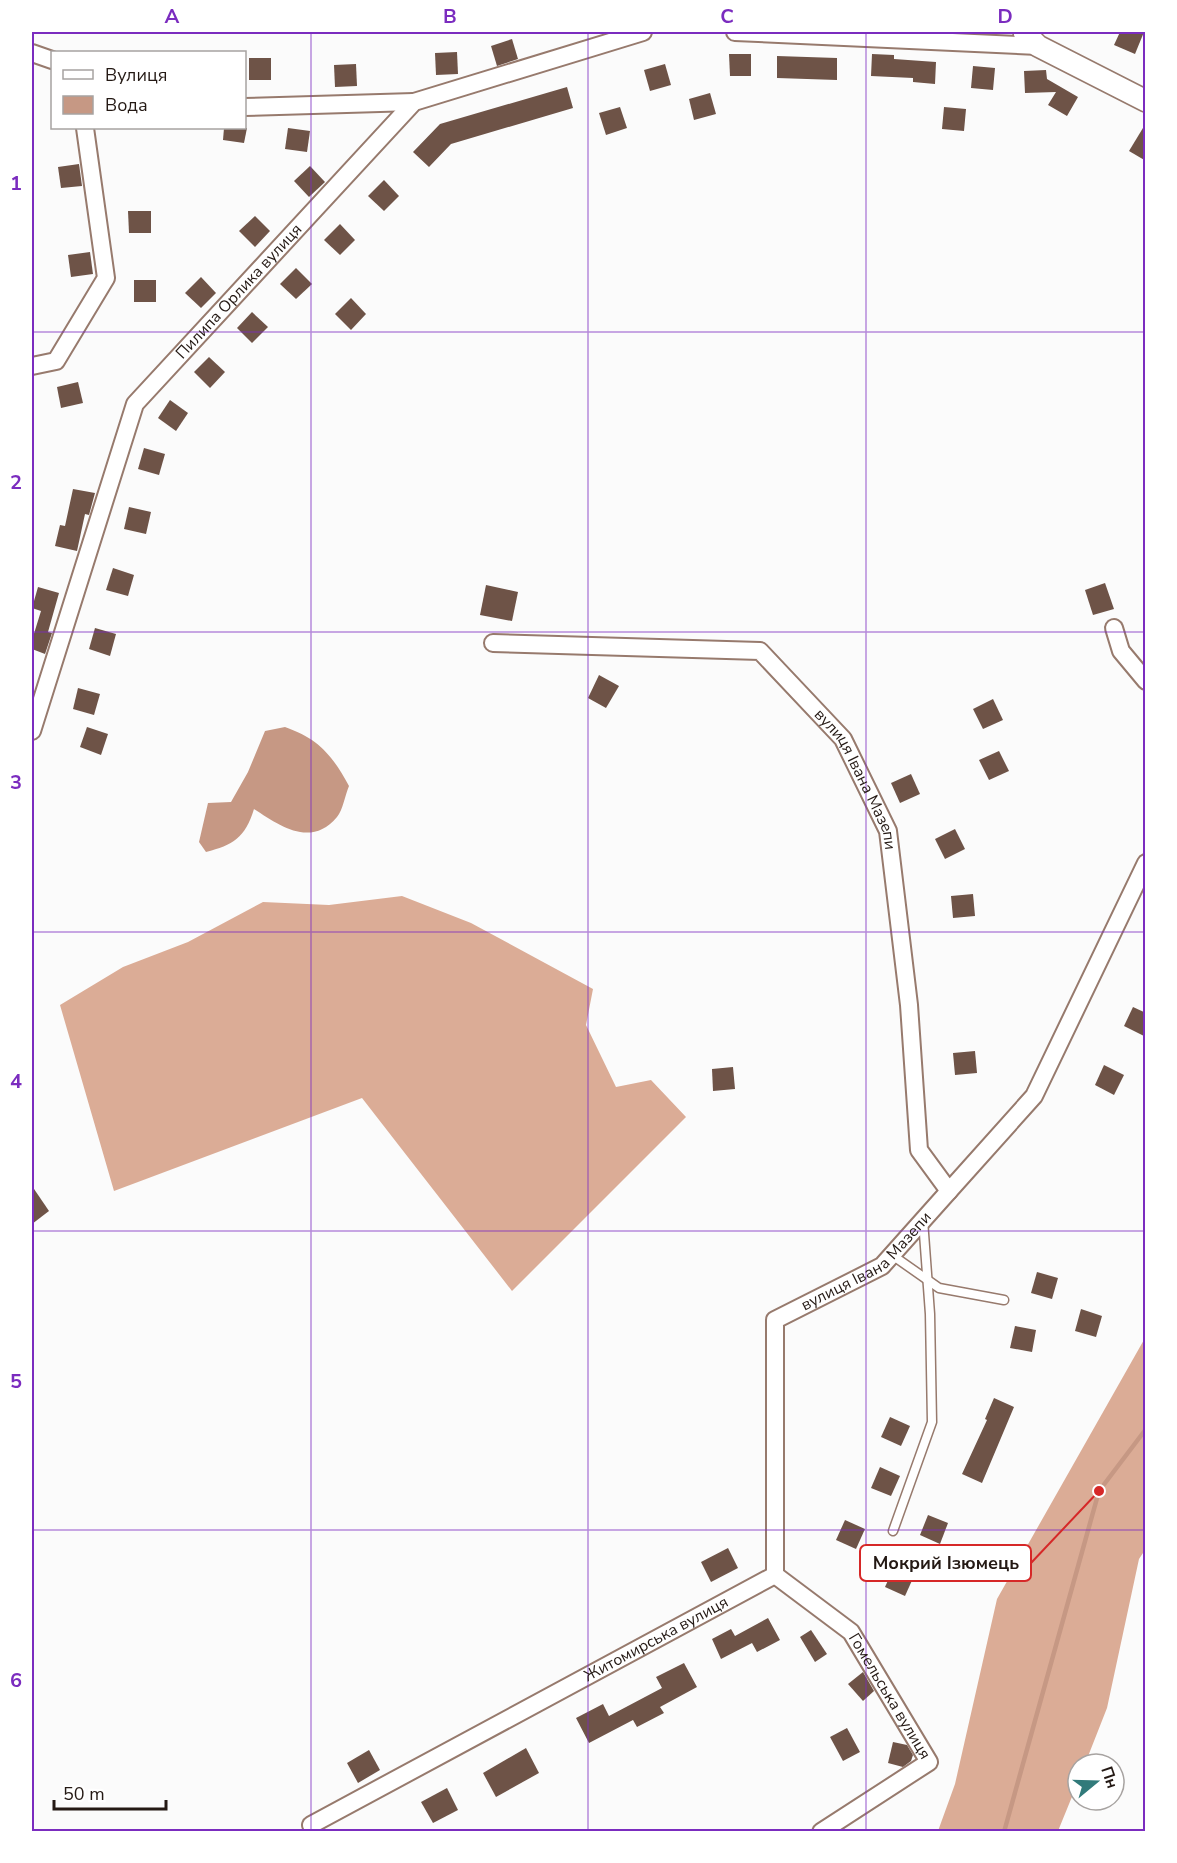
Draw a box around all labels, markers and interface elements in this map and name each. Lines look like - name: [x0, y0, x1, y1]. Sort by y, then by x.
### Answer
- text: A: [165, 3, 180, 30]
- text: B: [443, 3, 457, 30]
- text: C: [720, 3, 734, 30]
- text: D: [997, 3, 1013, 30]
- legend: [51, 51, 246, 129]
- text: Вулиця: [105, 63, 167, 87]
- text: Вода: [105, 93, 148, 117]
- text: 1: [10, 170, 22, 197]
- street label: Пилипа Орлика вулиця: [171, 219, 307, 364]
- text: 2: [10, 469, 22, 496]
- street label: вулиця Івана Мазепи: [809, 704, 901, 851]
- text: 3: [10, 769, 22, 796]
- text: 4: [10, 1068, 22, 1095]
- street label: вулиця Івана Мазепи: [797, 1207, 937, 1316]
- text: 5: [10, 1368, 22, 1395]
- callout: Мокрий Ізюмець: [860, 1545, 1031, 1581]
- text: Мокрий Ізюмець: [873, 1551, 1019, 1575]
- street label: Житомирська вулиця: [580, 1591, 732, 1687]
- street label: Гомельська вулиця: [843, 1629, 936, 1764]
- text: 6: [10, 1667, 22, 1694]
- north arrow: [1066, 1752, 1126, 1812]
- text: Пн: [1095, 1763, 1123, 1791]
- scale bar: [54, 1773, 166, 1811]
- text: 50 m: [63, 1782, 105, 1806]

